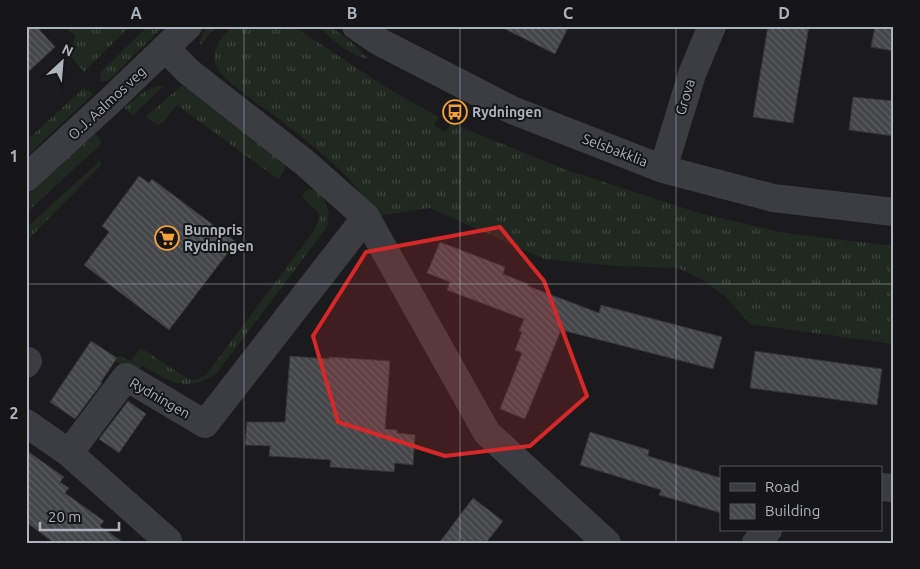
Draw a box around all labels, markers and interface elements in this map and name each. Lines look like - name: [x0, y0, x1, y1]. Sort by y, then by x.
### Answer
- text: A: [130, 4, 142, 22]
- text: B: [347, 4, 357, 22]
- text: C: [563, 4, 573, 22]
- text: D: [778, 4, 790, 22]
- north arrow: [38, 38, 88, 88]
- text: N: [59, 41, 76, 60]
- street label: O.J. Aalmos veg: [65, 63, 149, 143]
- street label: Grova: [672, 77, 698, 117]
- bus stop icon: Rydningen: [442, 99, 468, 125]
- place label: Rydningen: [472, 104, 542, 120]
- street label: Selsbakklia: [580, 130, 650, 170]
- text: 1: [9, 147, 19, 165]
- place label: Bunnpris Rydningen: [184, 222, 254, 254]
- supermarket icon: Bunnpris Rydningen: [154, 225, 180, 251]
- street label: Rydningen: [127, 374, 193, 422]
- text: 2: [9, 404, 19, 422]
- legend: [720, 466, 882, 532]
- text: Road: [765, 478, 800, 495]
- scale bar: [40, 499, 119, 531]
- text: Building: [765, 502, 820, 519]
- text: 20 m: [48, 508, 81, 525]

